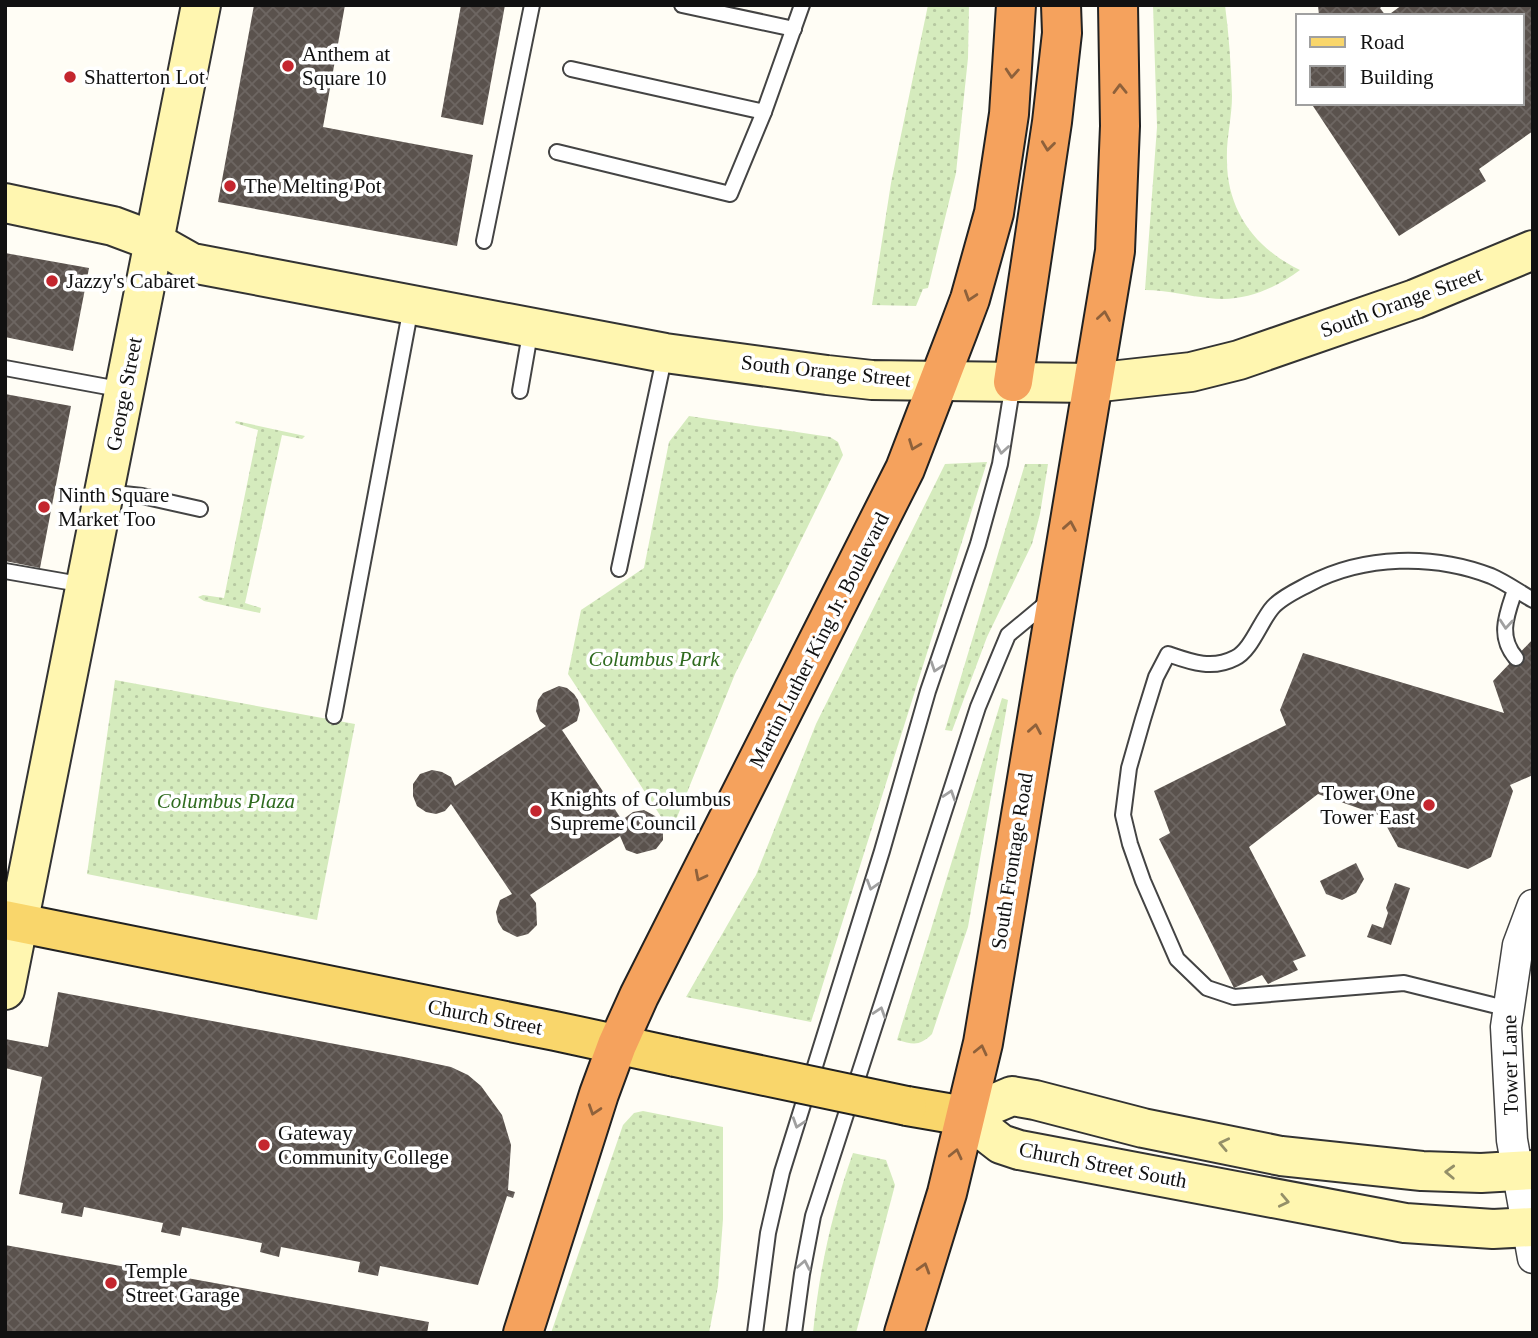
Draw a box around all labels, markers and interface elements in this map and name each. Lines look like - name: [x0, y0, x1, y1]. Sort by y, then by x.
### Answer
- legend: [1296, 14, 1524, 105]
- text: Road: [1360, 30, 1405, 54]
- place label: Anthem at Square 10: [302, 42, 390, 90]
- marker: Anthem at Square 10: [280, 58, 296, 74]
- place label: Shatterton Lot: [84, 65, 205, 89]
- text: Building: [1360, 65, 1434, 89]
- one-way arrow: [1005, 68, 1020, 79]
- marker: Shatterton Lot: [62, 69, 78, 85]
- one-way arrow: [1112, 84, 1128, 94]
- one-way arrow: [1041, 140, 1056, 152]
- place label: The Melting Pot: [244, 174, 382, 198]
- marker: The Melting Pot: [222, 178, 238, 194]
- street label: South Orange Street: [1317, 262, 1485, 342]
- place label: Jazzy's Cabaret: [66, 269, 195, 293]
- marker: Jazzy's Cabaret: [44, 273, 60, 289]
- one-way arrow: [964, 290, 978, 302]
- one-way arrow: [1096, 310, 1111, 322]
- street label: George Street: [101, 335, 147, 453]
- street label: South Orange Street: [740, 350, 912, 392]
- one-way arrow: [908, 438, 922, 450]
- one-way arrow: [995, 443, 1010, 455]
- place label: Ninth Square Market Too: [58, 483, 169, 531]
- marker: Ninth Square Market Too: [36, 499, 52, 515]
- street label: Martin Luther King Jr. Boulevard: [744, 508, 894, 771]
- one-way arrow: [1062, 520, 1077, 532]
- one-way arrow: [1499, 619, 1514, 630]
- park label: Columbus Park: [588, 647, 720, 671]
- one-way arrow: [930, 660, 944, 672]
- one-way arrow: [1026, 723, 1041, 735]
- street label: South Frontage Road: [986, 770, 1038, 951]
- place label: Tower One Tower East: [1320, 781, 1415, 829]
- place label: Knights of Columbus Supreme Council: [550, 787, 731, 835]
- park label: Columbus Plaza: [157, 789, 295, 813]
- one-way arrow: [941, 790, 956, 802]
- marker: Tower One Tower East: [1421, 797, 1437, 813]
- marker: Knights of Columbus Supreme Council: [528, 803, 544, 819]
- one-way arrow: [694, 869, 708, 881]
- one-way arrow: [865, 879, 880, 891]
- street label: Church Street: [426, 994, 544, 1040]
- one-way arrow: [871, 1006, 886, 1018]
- street label: Tower Lane: [1497, 1015, 1523, 1115]
- one-way arrow: [972, 1044, 987, 1056]
- one-way arrow: [588, 1103, 602, 1115]
- one-way arrow: [792, 1116, 806, 1128]
- place label: Gateway Community College: [278, 1121, 449, 1169]
- marker: Gateway Community College: [256, 1137, 272, 1153]
- street label: Church Street South: [1017, 1137, 1189, 1193]
- one-way arrow: [1218, 1138, 1230, 1153]
- one-way arrow: [948, 1149, 962, 1161]
- one-way arrow: [1444, 1165, 1455, 1180]
- one-way arrow: [1278, 1193, 1290, 1208]
- place label: Temple Street Garage: [125, 1259, 240, 1307]
- one-way arrow: [795, 1259, 810, 1271]
- one-way arrow: [915, 1262, 930, 1274]
- marker: Temple Street Garage: [103, 1275, 119, 1291]

